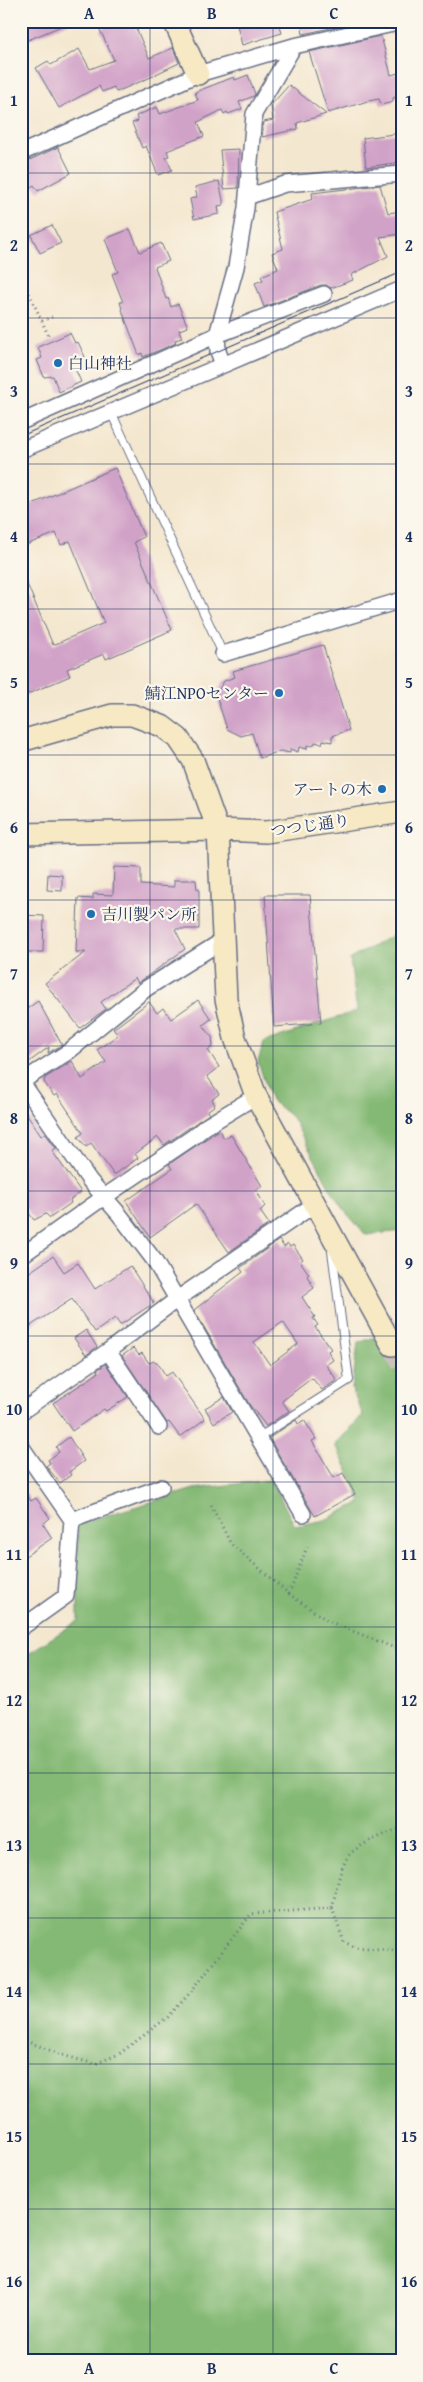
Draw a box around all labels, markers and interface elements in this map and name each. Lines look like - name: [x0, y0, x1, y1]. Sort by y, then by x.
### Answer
- text: A: [84, 1, 95, 25]
- text: B: [207, 1, 217, 25]
- text: C: [329, 1, 339, 25]
- text: 1: [10, 88, 18, 112]
- text: 1: [405, 88, 413, 112]
- text: 2: [10, 233, 18, 257]
- text: 2: [405, 233, 413, 257]
- place label: 白山神社: [68, 351, 132, 375]
- marker: 白山神社: [52, 357, 64, 369]
- text: 3: [10, 379, 18, 403]
- text: 3: [405, 379, 413, 403]
- text: 4: [10, 524, 18, 548]
- text: 4: [405, 524, 413, 548]
- text: 5: [10, 670, 18, 694]
- text: 5: [405, 670, 413, 694]
- place label: 鯖江NPOセンター: [145, 681, 269, 705]
- marker: 鯖江NPOセンター: [273, 687, 285, 699]
- place label: アートの木: [292, 777, 372, 801]
- marker: アートの木: [376, 783, 388, 795]
- street label: つつじ通り: [269, 808, 351, 842]
- text: 6: [10, 815, 18, 839]
- text: 6: [405, 815, 413, 839]
- place label: 吉川製パン所: [101, 902, 197, 926]
- marker: 吉川製パン所: [85, 908, 97, 920]
- text: 7: [10, 961, 18, 985]
- text: 7: [405, 961, 413, 985]
- text: 8: [10, 1106, 18, 1130]
- text: 8: [405, 1106, 413, 1130]
- text: 9: [10, 1251, 18, 1275]
- text: 9: [405, 1251, 413, 1275]
- text: 10: [6, 1397, 22, 1421]
- text: 10: [401, 1397, 417, 1421]
- text: 11: [6, 1542, 22, 1566]
- text: 11: [401, 1542, 417, 1566]
- text: 12: [6, 1688, 22, 1712]
- text: 12: [401, 1688, 417, 1712]
- text: 13: [6, 1833, 22, 1857]
- text: 13: [401, 1833, 417, 1857]
- text: 14: [6, 1979, 22, 2003]
- text: 14: [401, 1979, 417, 2003]
- text: 15: [6, 2124, 22, 2148]
- text: 15: [401, 2124, 417, 2148]
- text: 16: [6, 2269, 22, 2293]
- text: 16: [401, 2269, 417, 2293]
- text: A: [84, 2356, 95, 2380]
- text: B: [207, 2356, 217, 2380]
- text: C: [329, 2356, 339, 2380]

